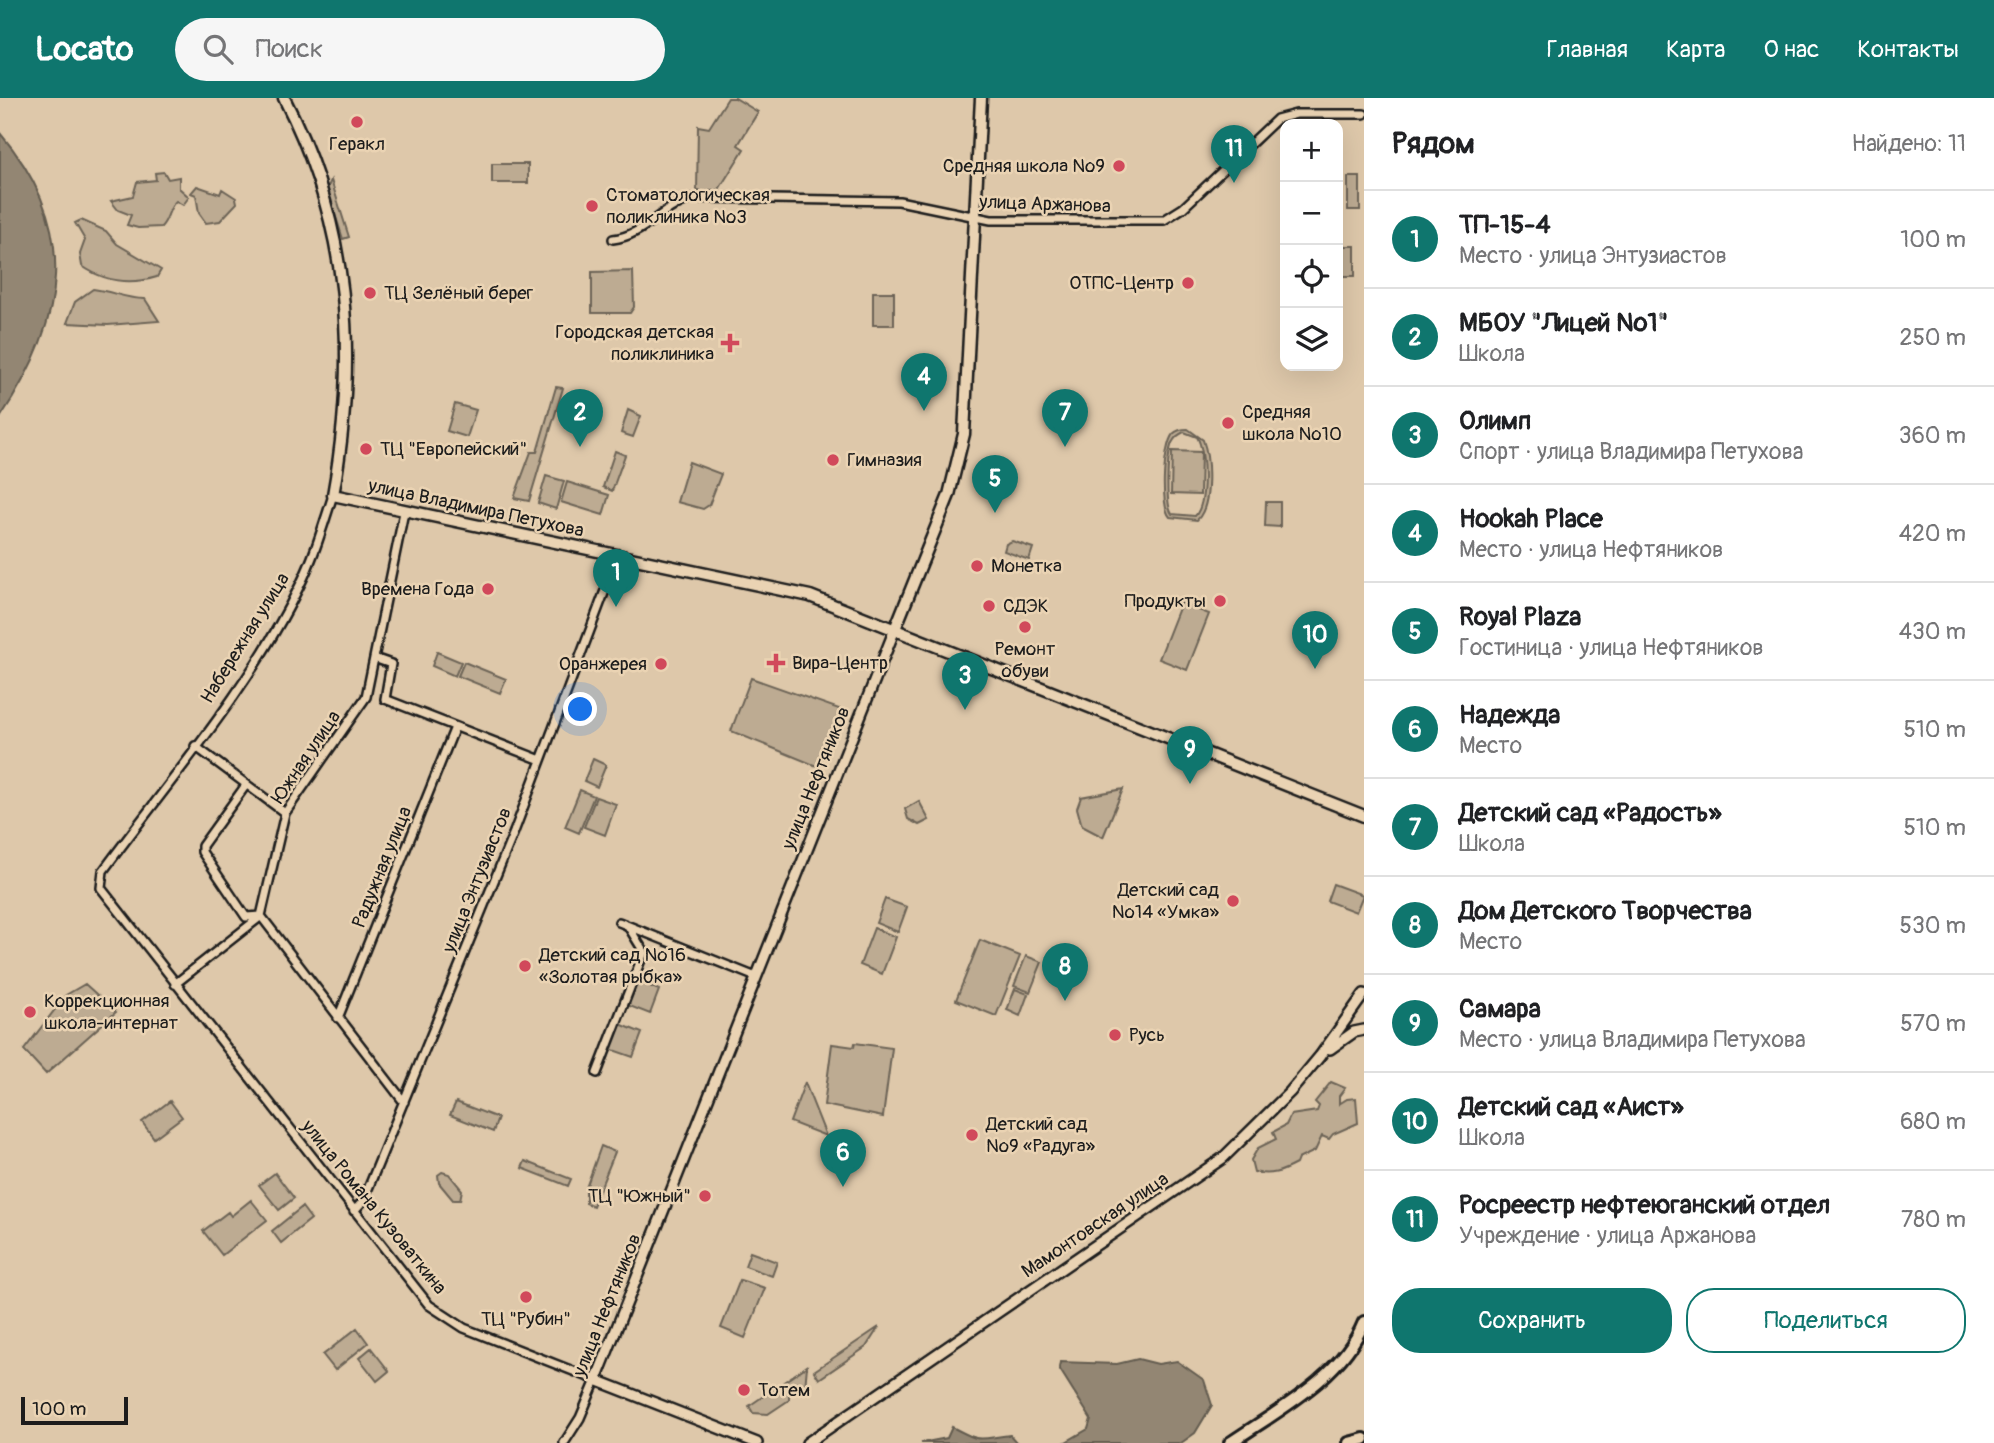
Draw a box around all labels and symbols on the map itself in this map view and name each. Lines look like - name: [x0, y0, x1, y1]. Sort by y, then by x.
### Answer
- marker: Геракл: [349, 114, 365, 130]
- pin: 11: [1211, 125, 1257, 183]
- place label: Геракл: [329, 132, 385, 156]
- place label: Средняя школа №9: [943, 154, 1105, 178]
- marker: Средняя школа №9: [1111, 158, 1127, 174]
- place label: Стоматологическая поликлиника №3: [606, 183, 770, 229]
- street label: улица Аржанова: [978, 190, 1111, 218]
- marker: Стоматологическая поликлиника №3: [584, 198, 600, 214]
- place label: ОТПС-Центр: [1069, 271, 1174, 295]
- marker: ОТПС-Центр: [1180, 275, 1196, 291]
- place label: ТЦ Зелёный берег: [384, 281, 534, 305]
- marker: ТЦ Зелёный берег: [362, 285, 378, 301]
- place label: Городская детская поликлиника: [555, 320, 714, 366]
- marker: Городская детская поликлиника: [720, 333, 740, 353]
- pin: 4: [901, 353, 947, 411]
- pin: 2: [557, 389, 603, 447]
- pin: 7: [1042, 389, 1088, 447]
- place label: Средняя школа №10: [1242, 400, 1342, 446]
- marker: Средняя школа №10: [1220, 415, 1236, 431]
- place label: ТЦ "Европейский": [380, 437, 527, 461]
- marker: ТЦ "Европейский": [358, 441, 374, 457]
- place label: Гимназия: [847, 448, 922, 472]
- marker: Гимназия: [825, 452, 841, 468]
- pin: 5: [972, 455, 1018, 513]
- street label: улица Владимира Петухова: [365, 473, 586, 543]
- pin: 1: [593, 549, 639, 607]
- place label: Монетка: [991, 554, 1062, 578]
- marker: Монетка: [969, 558, 985, 574]
- street label: Набережная улица: [195, 568, 295, 708]
- place label: Времена Года: [361, 577, 474, 601]
- marker: Времена Года: [480, 581, 496, 597]
- place label: Продукты: [1124, 589, 1206, 613]
- marker: Продукты: [1212, 593, 1228, 609]
- place label: СДЭК: [1003, 594, 1048, 618]
- marker: СДЭК: [981, 598, 997, 614]
- pin: 10: [1292, 611, 1338, 669]
- marker: Ремонт обуви: [1017, 619, 1033, 635]
- place label: Ремонт обуви: [995, 637, 1056, 683]
- place label: Вира-Центр: [792, 651, 888, 675]
- place label: Оранжерея: [559, 652, 647, 676]
- pin: 3: [942, 652, 988, 710]
- marker: Вира-Центр: [766, 653, 786, 673]
- marker: Оранжерея: [653, 656, 669, 672]
- your location: [563, 692, 597, 726]
- street label: улица Нефтяников: [776, 703, 856, 854]
- street label: Южная улица: [266, 706, 346, 808]
- pin: 9: [1167, 726, 1213, 784]
- street label: Радужная улица: [347, 803, 417, 931]
- street label: улица Энтузиастов: [437, 804, 517, 957]
- place label: Детский сад №14 «Умка»: [1112, 878, 1220, 924]
- marker: Детский сад №14 «Умка»: [1225, 893, 1241, 909]
- place label: Детский сад №16 «Золотая рыбка»: [538, 943, 686, 989]
- pin: 8: [1042, 943, 1088, 1001]
- marker: Детский сад №16 «Золотая рыбка»: [517, 958, 533, 974]
- place label: Коррекционная школа-интернат: [44, 989, 178, 1035]
- marker: Коррекционная школа-интернат: [22, 1004, 38, 1020]
- place label: Русь: [1129, 1023, 1165, 1047]
- marker: Русь: [1107, 1027, 1123, 1043]
- place label: Детский сад №9 «Радуга»: [985, 1112, 1096, 1158]
- street label: улица Романа Кузоваткина: [296, 1114, 452, 1299]
- marker: Детский сад №9 «Радуга»: [964, 1127, 980, 1143]
- pin: 6: [820, 1129, 866, 1187]
- street label: Мамонтовская улица: [1017, 1167, 1173, 1283]
- place label: ТЦ "Южный": [588, 1184, 691, 1208]
- marker: ТЦ "Южный": [697, 1188, 713, 1204]
- street label: улица Нефтяников: [567, 1230, 647, 1381]
- marker: ТЦ "Рубин": [518, 1289, 534, 1305]
- place label: ТЦ "Рубин": [481, 1307, 571, 1331]
- place label: Тотем: [758, 1378, 810, 1402]
- marker: Тотем: [736, 1382, 752, 1398]
- scale bar: [21, 1394, 128, 1426]

